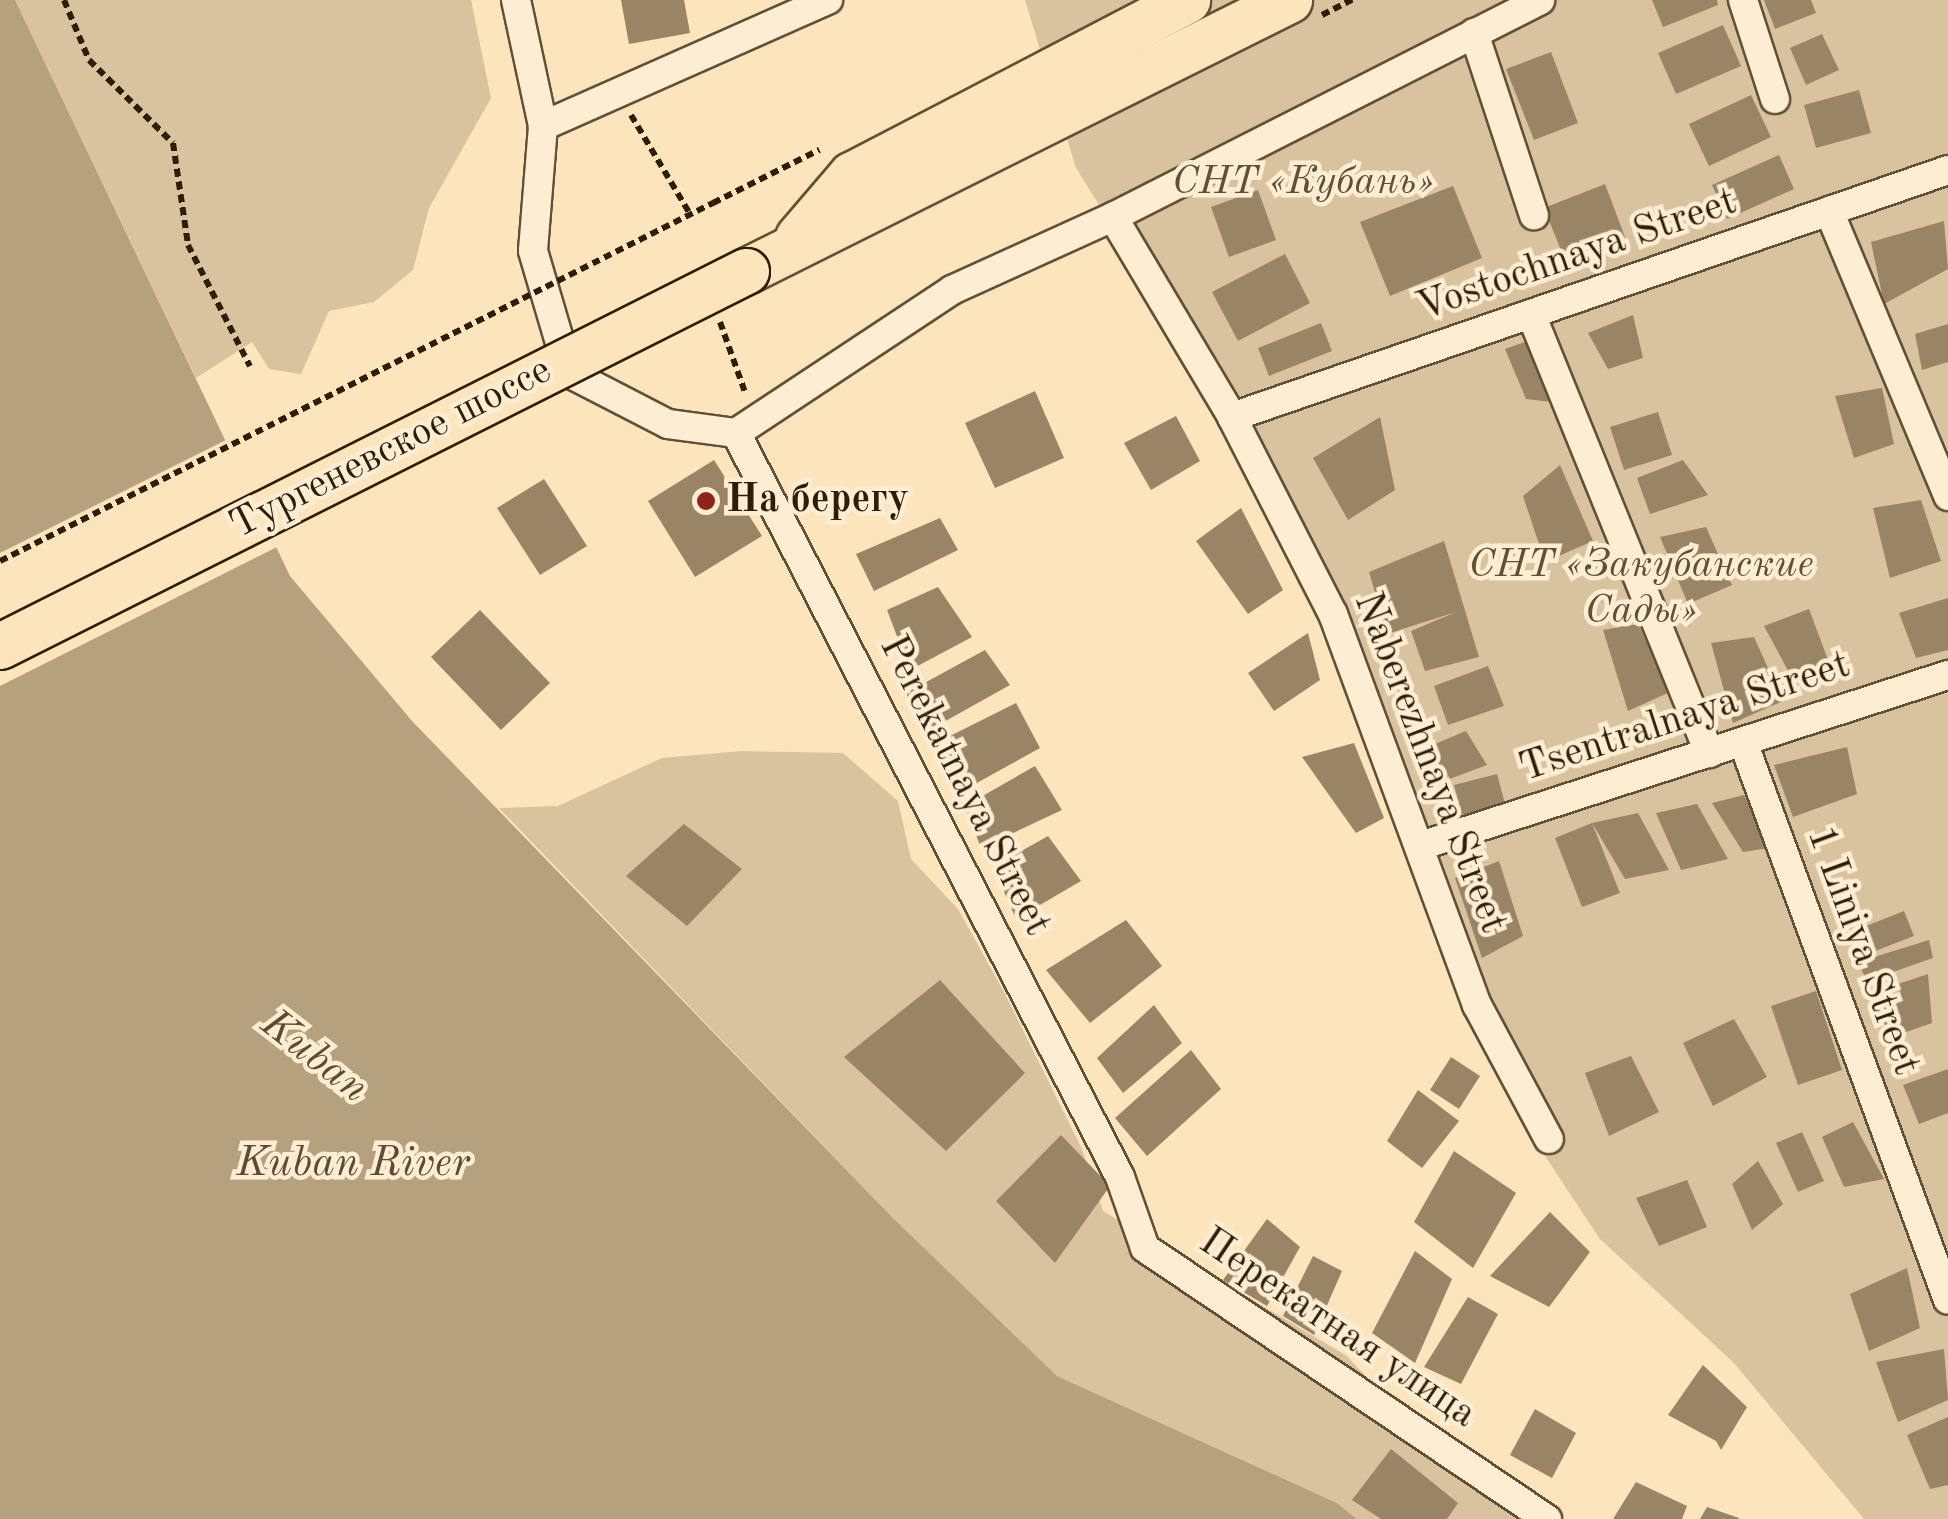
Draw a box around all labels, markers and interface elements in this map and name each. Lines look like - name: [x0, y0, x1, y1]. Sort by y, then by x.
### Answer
- park label: СНТ «Кубань»: [1172, 159, 1434, 207]
- street label: Vostochnaya Street: [1411, 179, 1743, 333]
- street label: Тургеневское шоссе: [222, 347, 560, 551]
- place label: На берегу: [726, 477, 909, 525]
- marker: На берегу: [695, 490, 717, 512]
- park label: СНТ «Закубанские Сады»: [1468, 542, 1814, 636]
- street label: Naberezhnaya Street: [1342, 586, 1516, 940]
- street label: Perekatnaya Street: [868, 628, 1060, 944]
- street label: Tsentralnaya Street: [1514, 642, 1856, 794]
- street label: 1 Liniya Street: [1795, 820, 1929, 1082]
- water label: Kuban: [250, 999, 378, 1115]
- water label: Kuban River: [236, 1139, 470, 1189]
- street label: Перекатная улица: [1189, 1219, 1485, 1439]

